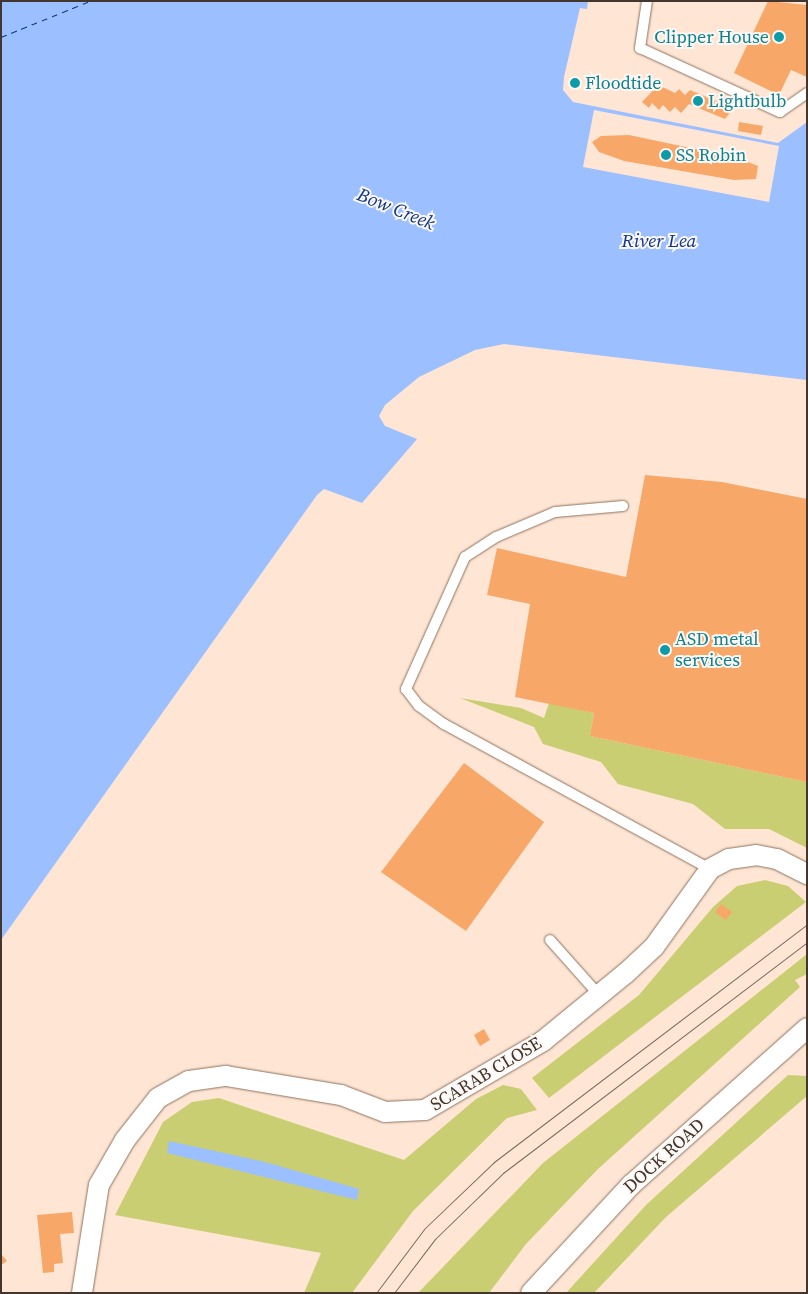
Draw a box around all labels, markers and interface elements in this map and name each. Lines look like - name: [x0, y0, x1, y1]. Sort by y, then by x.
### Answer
- place label: Clipper House: [654, 26, 769, 48]
- marker: Clipper House: [773, 31, 785, 43]
- place label: Floodtide: [585, 72, 661, 94]
- marker: Floodtide: [569, 77, 581, 89]
- place label: Lightbulb: [708, 90, 786, 112]
- marker: Lightbulb: [692, 95, 704, 107]
- place label: SS Robin: [676, 144, 746, 166]
- marker: SS Robin: [660, 149, 672, 161]
- water label: Bow Creek: [354, 183, 438, 235]
- water label: River Lea: [622, 230, 696, 252]
- place label: ASD metal services: [675, 629, 759, 672]
- marker: ASD metal services: [659, 644, 671, 656]
- street label: SCARAB CLOSE: [426, 1032, 546, 1116]
- street label: DOCK ROAD: [619, 1114, 709, 1198]

